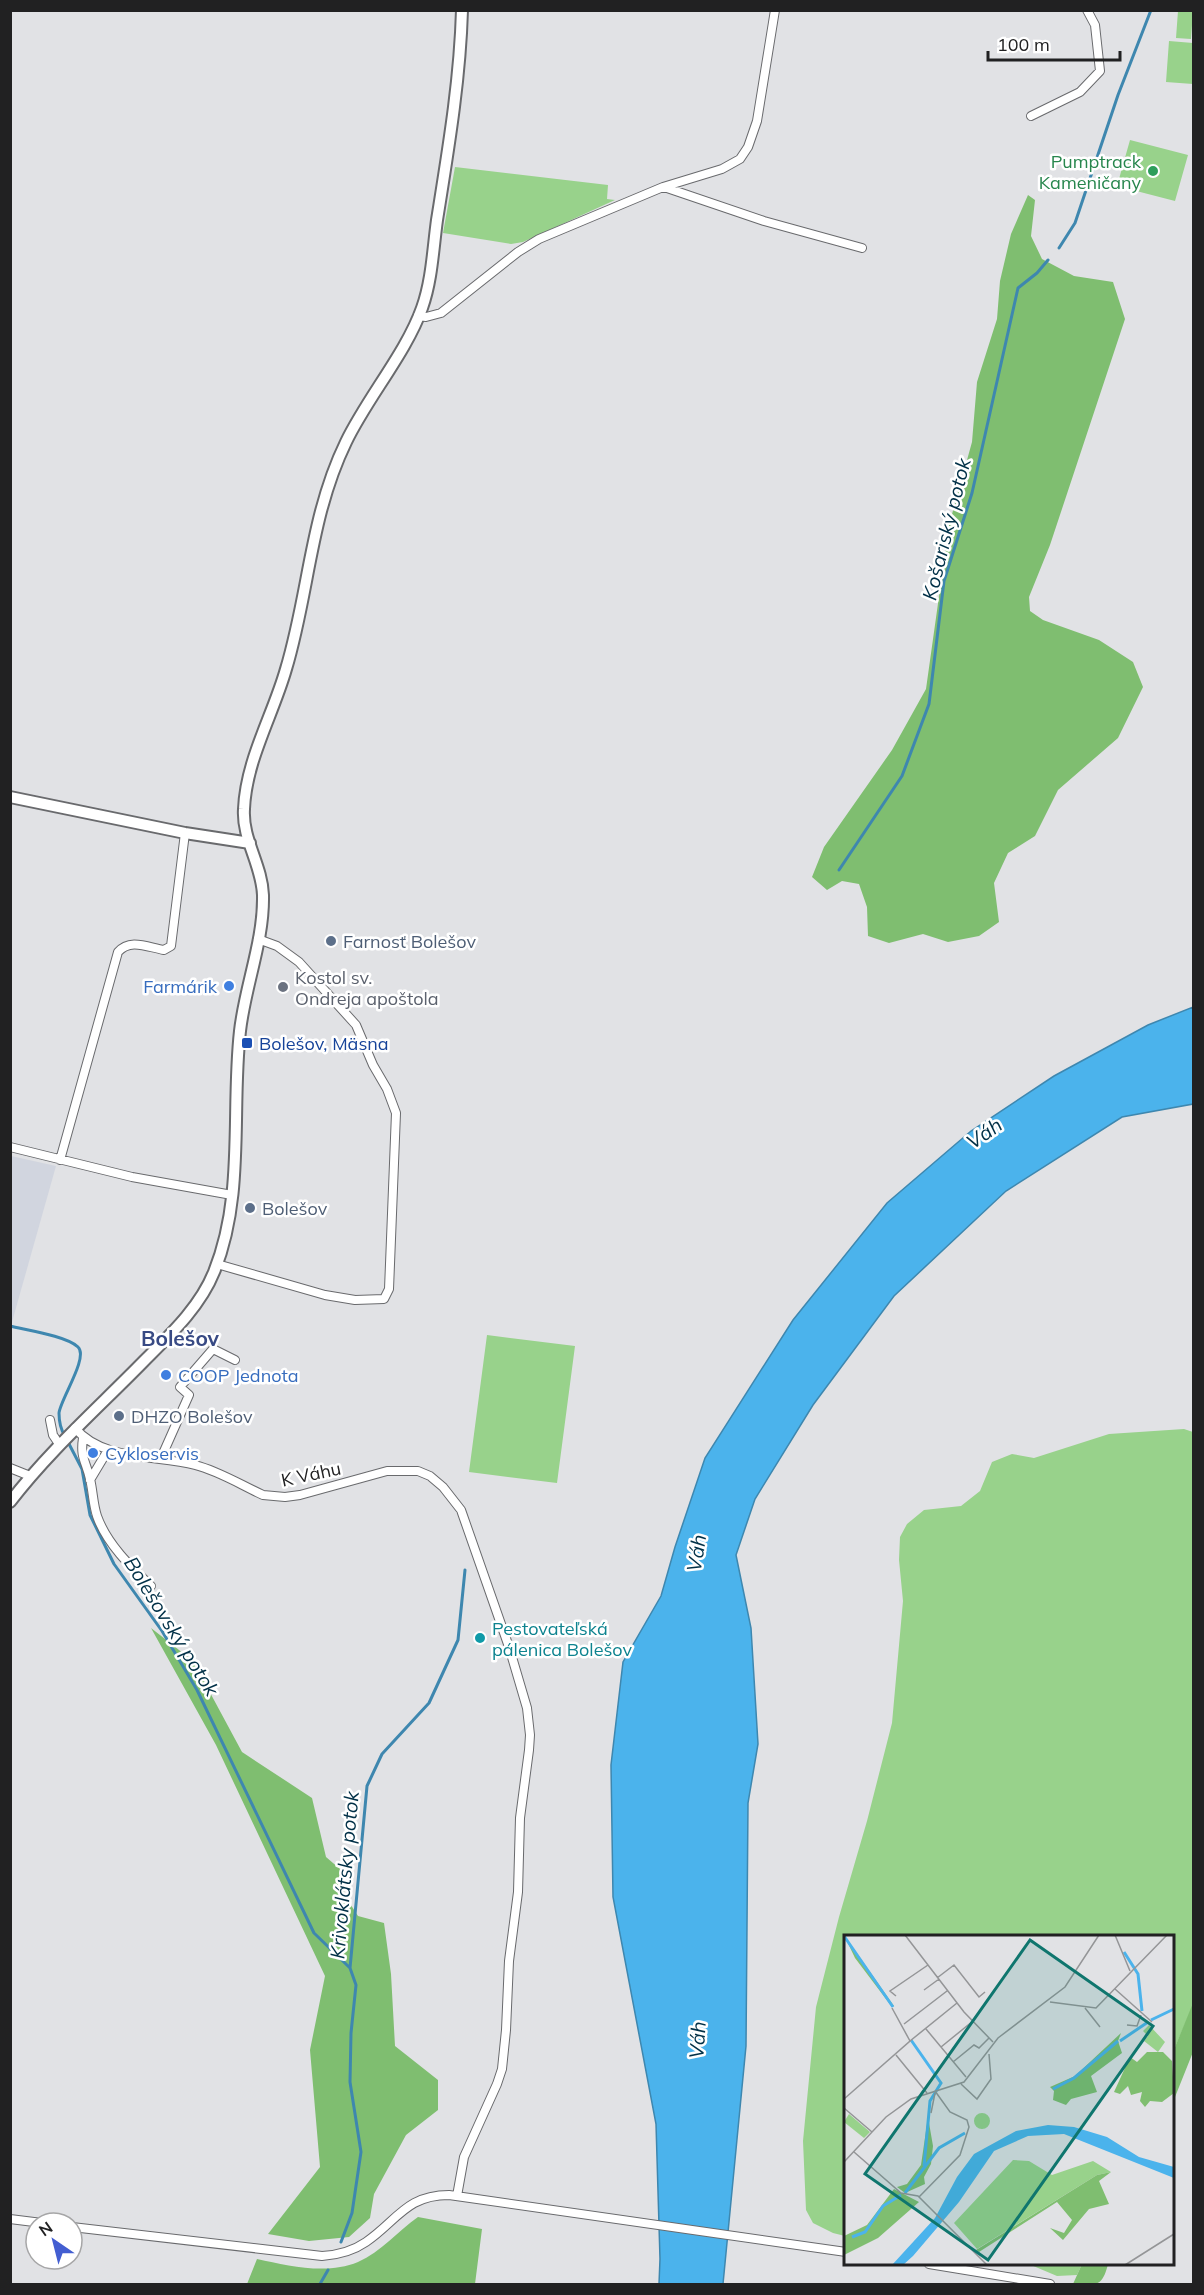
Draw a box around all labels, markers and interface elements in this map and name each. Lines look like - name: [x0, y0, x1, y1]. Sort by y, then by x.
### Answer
- scale bar: [988, 24, 1120, 62]
- text: 100 m: [997, 33, 1050, 56]
- place label: Pumptrack Kameničany: [1039, 150, 1142, 194]
- marker: Pumptrack Kameničany: [1146, 164, 1160, 178]
- water label: Košariský potok: [916, 455, 976, 603]
- place label: Farnosť Bolešov: [343, 930, 476, 953]
- marker: Farnosť Bolešov: [324, 934, 338, 948]
- place label: Kostol sv. Ondreja apoštola: [295, 966, 439, 1010]
- place label: Farmárik: [143, 975, 218, 998]
- marker: Farmárik: [222, 979, 236, 993]
- marker: Kostol sv. Ondreja apoštola: [276, 980, 290, 994]
- place label: Bolešov, Mäsna: [259, 1032, 389, 1055]
- marker: Bolešov, Mäsna: [240, 1036, 254, 1050]
- water label: Váh: [961, 1112, 1007, 1154]
- place label: Bolešov: [262, 1197, 328, 1220]
- marker: Bolešov: [243, 1201, 257, 1215]
- district label: Bolešov: [141, 1325, 220, 1351]
- place label: COOP Jednota: [178, 1364, 298, 1387]
- marker: COOP Jednota: [159, 1368, 173, 1382]
- place label: DHZO Bolešov: [131, 1405, 253, 1428]
- marker: DHZO Bolešov: [112, 1409, 126, 1423]
- place label: Cykloservis: [105, 1442, 199, 1465]
- marker: Cykloservis: [86, 1446, 100, 1460]
- street label: K Váhu: [279, 1456, 343, 1492]
- water label: Váh: [681, 1532, 711, 1574]
- water label: Bolešovský potok: [119, 1552, 225, 1701]
- place label: Pestovateľská pálenica Bolešov: [492, 1617, 633, 1661]
- marker: Pestovateľská pálenica Bolešov: [473, 1631, 487, 1645]
- water label: Krivoklátsky potok: [324, 1789, 364, 1960]
- inset map: [844, 1935, 1174, 2265]
- water label: Váh: [683, 2020, 711, 2060]
- north arrow: [24, 2211, 84, 2271]
- text: N: [35, 2217, 56, 2240]

